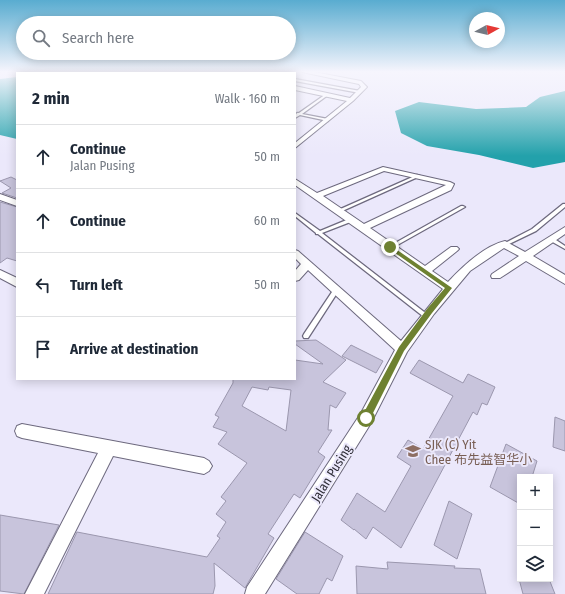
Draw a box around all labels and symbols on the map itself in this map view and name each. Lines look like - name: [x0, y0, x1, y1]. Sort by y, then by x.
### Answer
- north arrow: [469, 12, 505, 48]
- route end: [381, 238, 399, 256]
- route start: [357, 409, 375, 427]
- place label: SJK (C) Yit Chee 布先益智华小: [425, 437, 532, 467]
- street label: Jalan Pusing: [308, 441, 355, 505]
- school or university icon: SJK (C) Yit Chee 布先益智华小: [404, 442, 422, 460]

